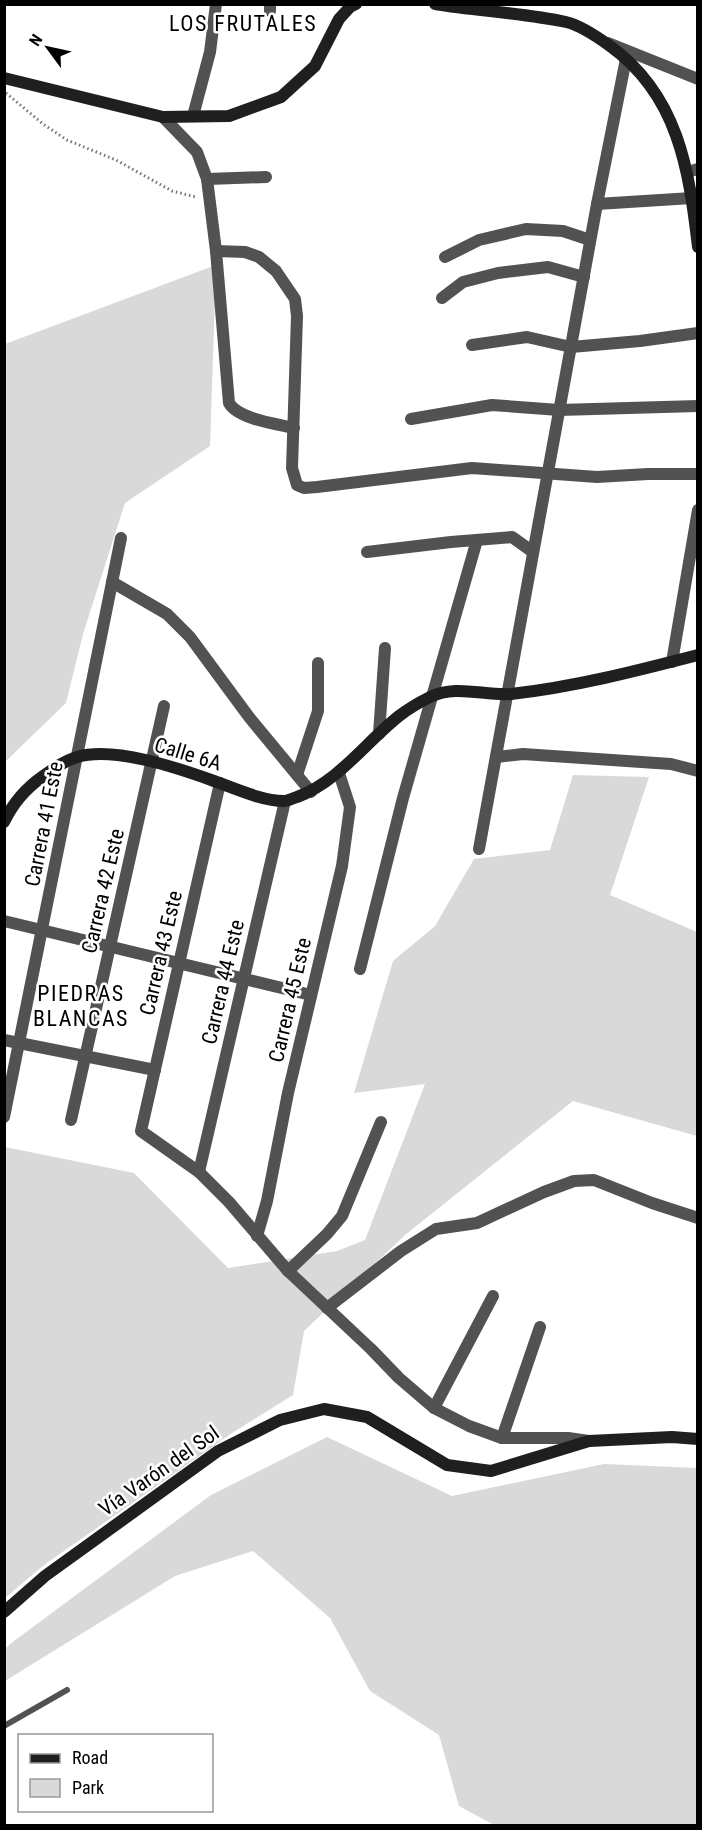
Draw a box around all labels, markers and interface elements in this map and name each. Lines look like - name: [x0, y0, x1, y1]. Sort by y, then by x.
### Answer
- district label: LOS FRUTALES: [169, 11, 317, 36]
- north arrow: [18, 18, 78, 78]
- text: N: [25, 31, 46, 49]
- street label: Calle 6A: [152, 732, 224, 776]
- street label: Carrera 41 Este: [20, 759, 68, 889]
- street label: Carrera 42 Este: [77, 826, 129, 956]
- street label: Carrera 43 Este: [135, 888, 187, 1018]
- street label: Carrera 44 Este: [197, 917, 249, 1047]
- street label: Carrera 45 Este: [264, 935, 316, 1065]
- district label: PIEDRAS BLANCAS: [33, 981, 129, 1031]
- street label: Vía Varón del Sol: [94, 1421, 224, 1521]
- legend: [18, 1734, 213, 1812]
- text: Road: [72, 1747, 108, 1768]
- text: Park: [72, 1777, 104, 1798]

